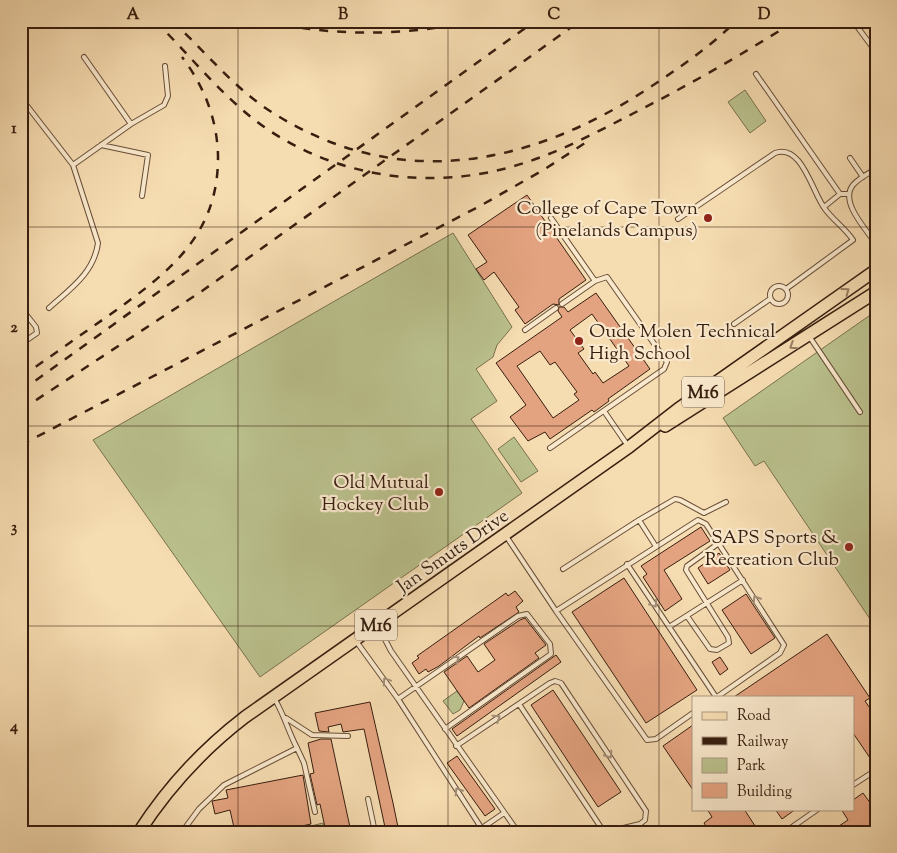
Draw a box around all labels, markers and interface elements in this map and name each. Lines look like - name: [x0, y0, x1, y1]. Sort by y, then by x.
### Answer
- text: A: [127, 4, 140, 27]
- text: B: [338, 4, 348, 27]
- text: C: [548, 4, 561, 27]
- text: D: [758, 4, 771, 27]
- text: 1: [11, 118, 17, 141]
- place label: College of Cape Town (Pinelands Campus): [517, 196, 698, 245]
- marker: College of Cape Town (Pinelands Campus): [702, 212, 714, 224]
- one-way arrow: [840, 288, 850, 297]
- text: 2: [10, 317, 18, 340]
- place label: Oude Molen Technical High School: [589, 319, 776, 368]
- marker: Oude Molen Technical High School: [573, 335, 585, 347]
- one-way arrow: [789, 340, 798, 350]
- road number: M16: [682, 377, 724, 408]
- place label: Old Mutual Hockey Club: [321, 470, 429, 519]
- marker: Old Mutual Hockey Club: [433, 486, 445, 498]
- street label: Jan Smuts Drive: [391, 503, 515, 601]
- text: 3: [11, 517, 18, 540]
- place label: SAPS Sports & Recreation Club: [705, 525, 839, 574]
- marker: SAPS Sports & Recreation Club: [843, 541, 855, 553]
- one-way arrow: [752, 596, 762, 605]
- one-way arrow: [648, 598, 657, 608]
- road number: M16: [355, 610, 397, 640]
- one-way arrow: [451, 656, 460, 665]
- one-way arrow: [382, 677, 392, 686]
- legend: [692, 696, 854, 810]
- text: Road: [737, 706, 771, 727]
- one-way arrow: [492, 715, 501, 725]
- text: 4: [9, 716, 18, 739]
- text: Railway: [737, 732, 789, 753]
- one-way arrow: [603, 750, 613, 759]
- text: Park: [737, 756, 766, 777]
- text: Building: [737, 782, 792, 803]
- one-way arrow: [455, 787, 464, 797]

